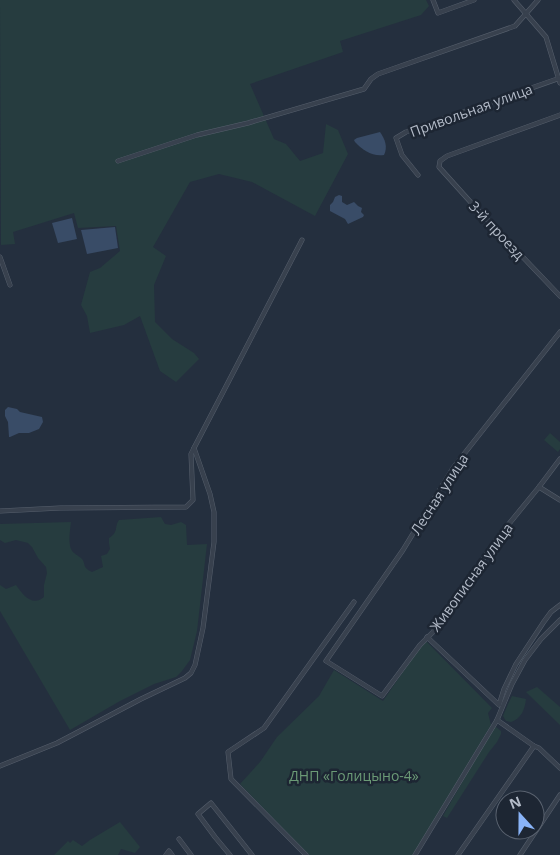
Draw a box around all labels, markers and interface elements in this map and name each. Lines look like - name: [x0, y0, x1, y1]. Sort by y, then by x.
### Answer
- street label: Привольная улица: [407, 79, 535, 141]
- street label: 3-й проезд: [465, 197, 529, 263]
- street label: Лесная улица: [406, 450, 472, 538]
- street label: Живописная улица: [425, 519, 517, 635]
- park label: ДНП «Голицыно-4»: [289, 766, 419, 785]
- north arrow: [495, 790, 545, 840]
- text: N: [506, 791, 524, 813]

